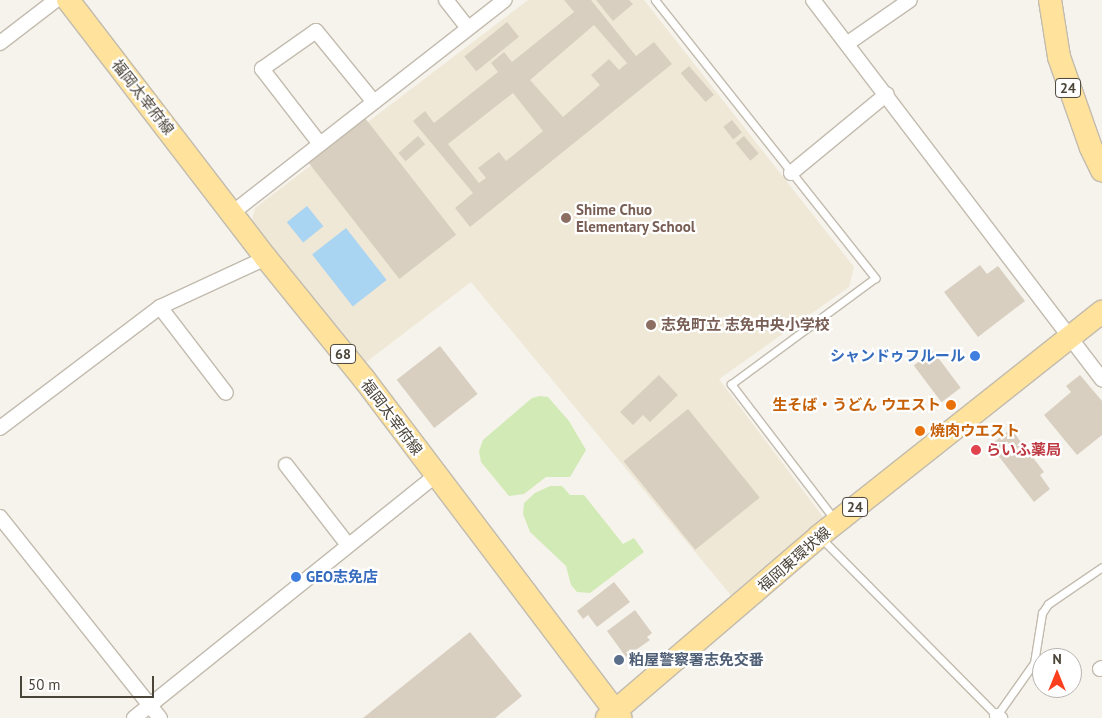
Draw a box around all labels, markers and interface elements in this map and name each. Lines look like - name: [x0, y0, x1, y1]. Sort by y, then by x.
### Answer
- street label: 福岡太宰府線: [108, 56, 178, 138]
- road number: 24: [1054, 76, 1082, 100]
- place label: Shime Chuo Elementary School: [576, 200, 696, 235]
- marker: Shime Chuo Elementary School: [560, 212, 572, 224]
- place label: 志免町立 志免中央小学校: [661, 316, 830, 334]
- marker: 志免町立 志免中央小学校: [645, 319, 657, 331]
- road number: 68: [329, 342, 357, 366]
- place label: シャンドゥフルール: [830, 347, 965, 365]
- marker: シャンドゥフルール: [969, 350, 981, 362]
- street label: 福岡太宰府線: [358, 376, 426, 458]
- place label: 生そば・うどん ウエスト: [772, 396, 941, 414]
- marker: 生そば・うどん ウエスト: [945, 399, 957, 411]
- place label: 焼肉ウエスト: [930, 422, 1020, 440]
- marker: 焼肉ウエスト: [914, 425, 926, 437]
- place label: らいふ薬局: [986, 441, 1061, 459]
- marker: らいふ薬局: [970, 444, 982, 456]
- road number: 24: [841, 496, 869, 518]
- street label: 福岡東環状線: [754, 523, 834, 595]
- place label: GEO志免店: [306, 568, 378, 586]
- marker: GEO志免店: [290, 571, 302, 583]
- north arrow: [1032, 648, 1082, 698]
- text: N: [1052, 650, 1062, 668]
- place label: 粕屋警察署志免交番: [629, 651, 764, 669]
- marker: 粕屋警察署志免交番: [613, 654, 625, 666]
- scale bar: [22, 666, 156, 698]
- text: 50 m: [28, 675, 61, 694]

